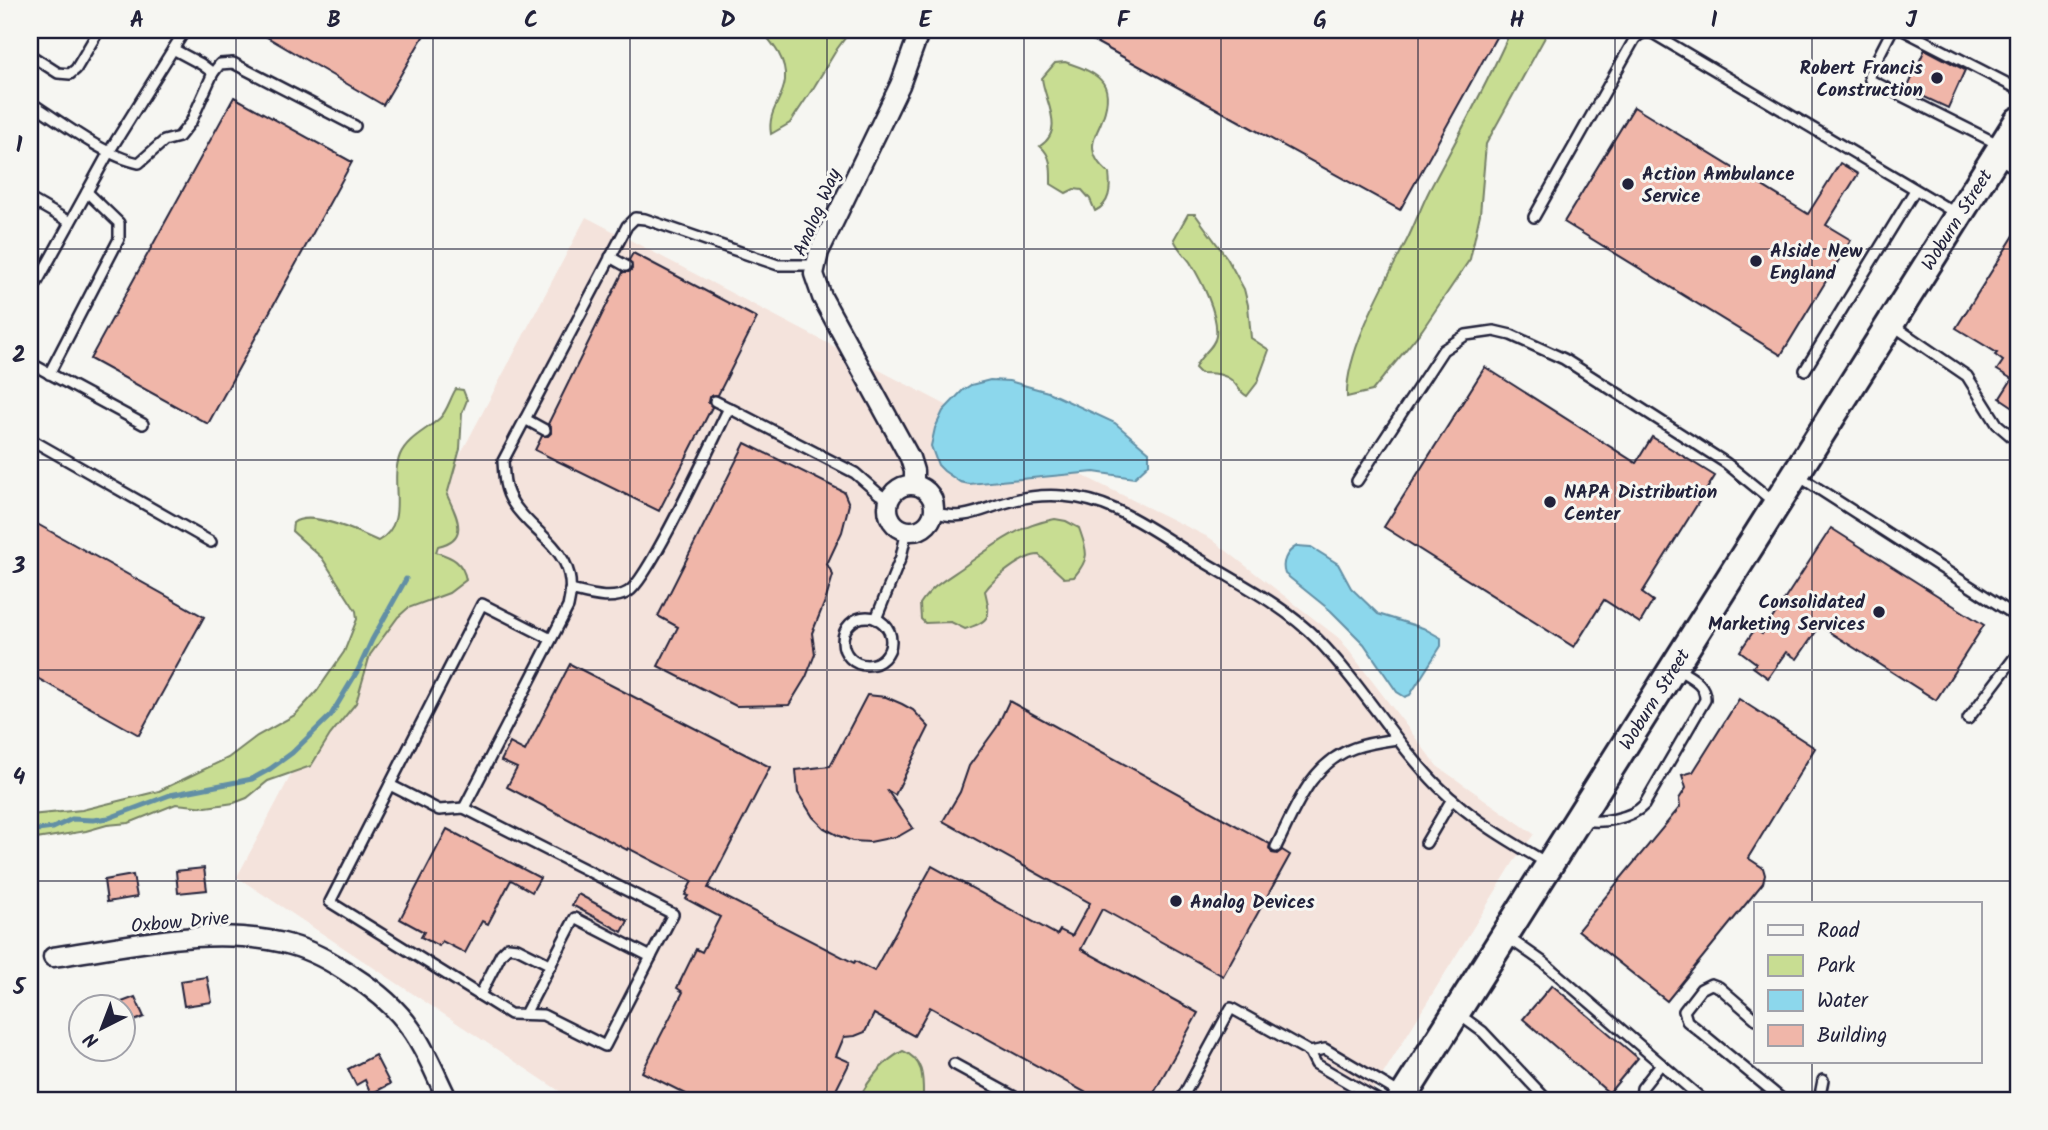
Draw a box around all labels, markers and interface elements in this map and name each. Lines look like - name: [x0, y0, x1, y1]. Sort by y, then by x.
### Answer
- text: A: [130, 3, 144, 39]
- text: B: [327, 3, 341, 39]
- text: C: [524, 3, 538, 39]
- text: D: [720, 3, 736, 39]
- text: E: [919, 3, 933, 39]
- text: F: [1117, 3, 1131, 39]
- text: G: [1313, 3, 1327, 39]
- text: H: [1510, 3, 1525, 39]
- text: I: [1710, 3, 1718, 39]
- text: J: [1905, 3, 1917, 39]
- place label: Robert Francis Construction: [1800, 54, 1923, 106]
- marker: Robert Francis Construction: [1929, 70, 1945, 86]
- text: 1: [16, 128, 23, 164]
- place label: Action Ambulance Service: [1642, 160, 1795, 212]
- street label: Analog Way: [786, 163, 850, 262]
- street label: Woburn Street: [1914, 163, 2001, 277]
- marker: Action Ambulance Service: [1620, 176, 1636, 192]
- place label: Alside New England: [1770, 237, 1863, 289]
- marker: Alside New England: [1748, 253, 1764, 269]
- text: 2: [12, 338, 26, 374]
- place label: NAPA Distribution Center: [1564, 478, 1717, 530]
- marker: NAPA Distribution Center: [1542, 494, 1558, 510]
- text: 3: [12, 549, 26, 585]
- place label: Consolidated Marketing Services: [1708, 588, 1866, 640]
- marker: Consolidated Marketing Services: [1871, 604, 1887, 620]
- street label: Woburn Street: [1612, 643, 1699, 757]
- text: 4: [13, 760, 26, 796]
- place label: Analog Devices: [1190, 888, 1315, 918]
- marker: Analog Devices: [1168, 893, 1184, 909]
- legend: [1754, 902, 1982, 1064]
- street label: Oxbow Drive: [130, 904, 231, 942]
- text: Road: [1817, 915, 1860, 948]
- text: Park: [1817, 950, 1855, 983]
- text: 5: [12, 970, 27, 1006]
- text: Water: [1817, 985, 1869, 1018]
- north arrow: [66, 993, 136, 1064]
- text: Building: [1817, 1020, 1887, 1053]
- text: N: [77, 1024, 106, 1054]

